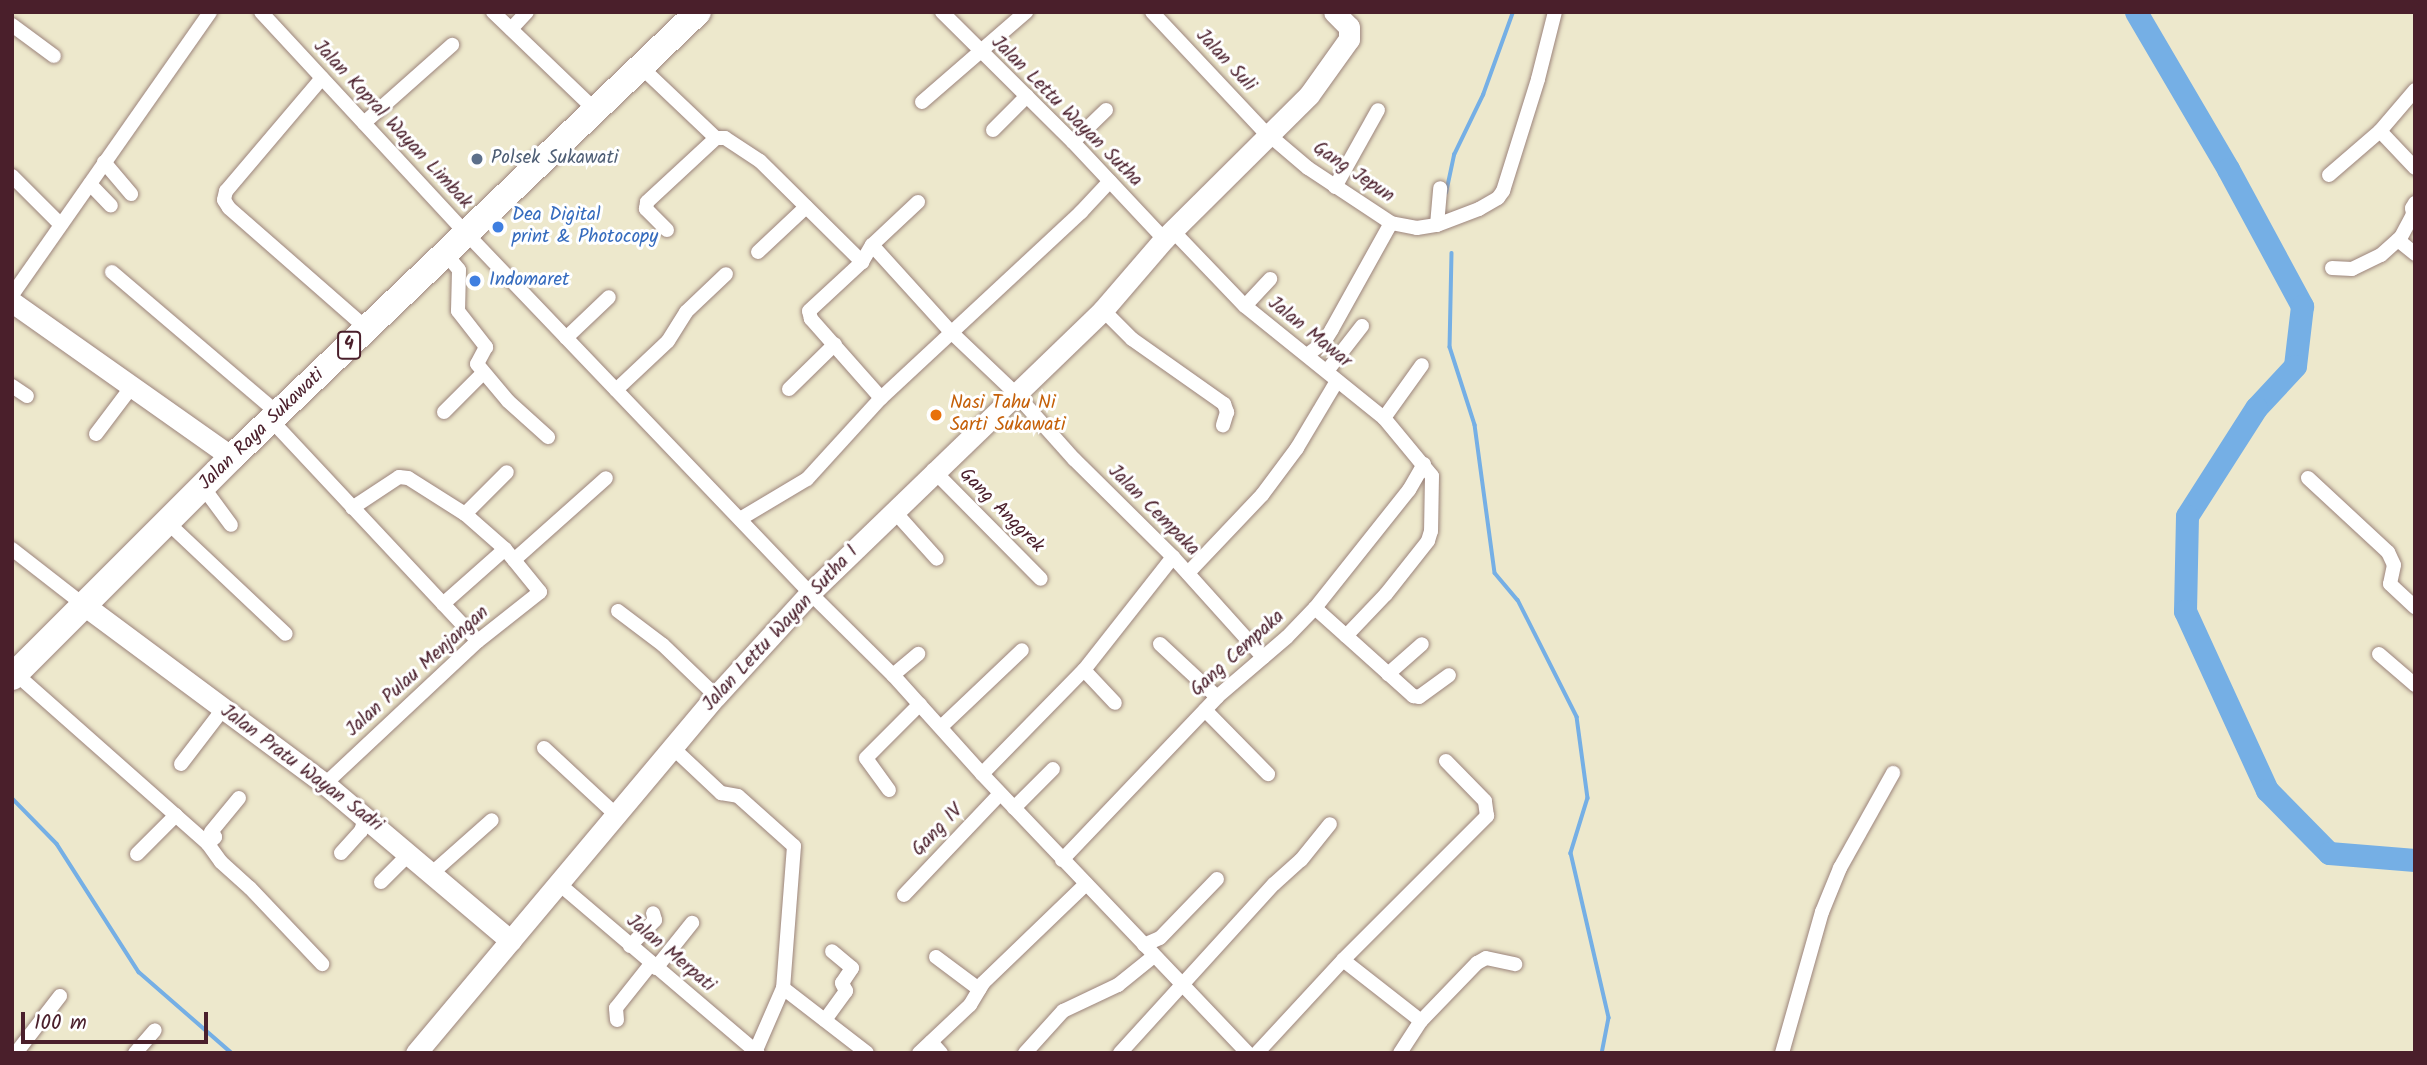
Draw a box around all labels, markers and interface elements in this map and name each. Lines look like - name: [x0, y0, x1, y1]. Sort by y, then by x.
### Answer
- street label: Jalan Suli: [1190, 25, 1260, 97]
- street label: Jalan Lettu Wayan Sutha: [986, 32, 1146, 192]
- street label: Jalan Kopral Wayan Limbak: [308, 36, 476, 214]
- street label: Gang Jepun: [1308, 138, 1398, 208]
- place label: Polsek Sukawati: [491, 148, 618, 170]
- marker: Polsek Sukawati: [469, 151, 485, 167]
- place label: Dea Digital print & Photocopy: [512, 205, 658, 249]
- marker: Dea Digital print & Photocopy: [490, 219, 506, 235]
- place label: Indomaret: [489, 270, 569, 292]
- marker: Indomaret: [467, 273, 483, 289]
- street label: Jalan Mawar: [1263, 292, 1355, 374]
- road number: 4: [337, 330, 361, 360]
- street label: Jalan Raya Sukawati: [195, 364, 329, 496]
- place label: Nasi Tahu Ni Sarti Sukawati: [950, 393, 1065, 437]
- marker: Nasi Tahu Ni Sarti Sukawati: [928, 407, 944, 423]
- street label: Jalan Cempaka: [1103, 461, 1203, 561]
- street label: Gang Anggrek: [954, 464, 1048, 558]
- street label: Jalan Lettu Wayan Sutha I: [698, 541, 864, 717]
- street label: Jalan Pulau Menjangan: [342, 602, 494, 742]
- street label: Gang Cempaka: [1186, 606, 1290, 702]
- street label: Jalan Pratu Wayan Sadri: [215, 701, 387, 837]
- street label: Gang IV: [908, 800, 968, 862]
- street label: Jalan Merpati: [621, 910, 719, 998]
- scale bar: [24, 998, 212, 1042]
- text: 100 m: [34, 1007, 87, 1040]

